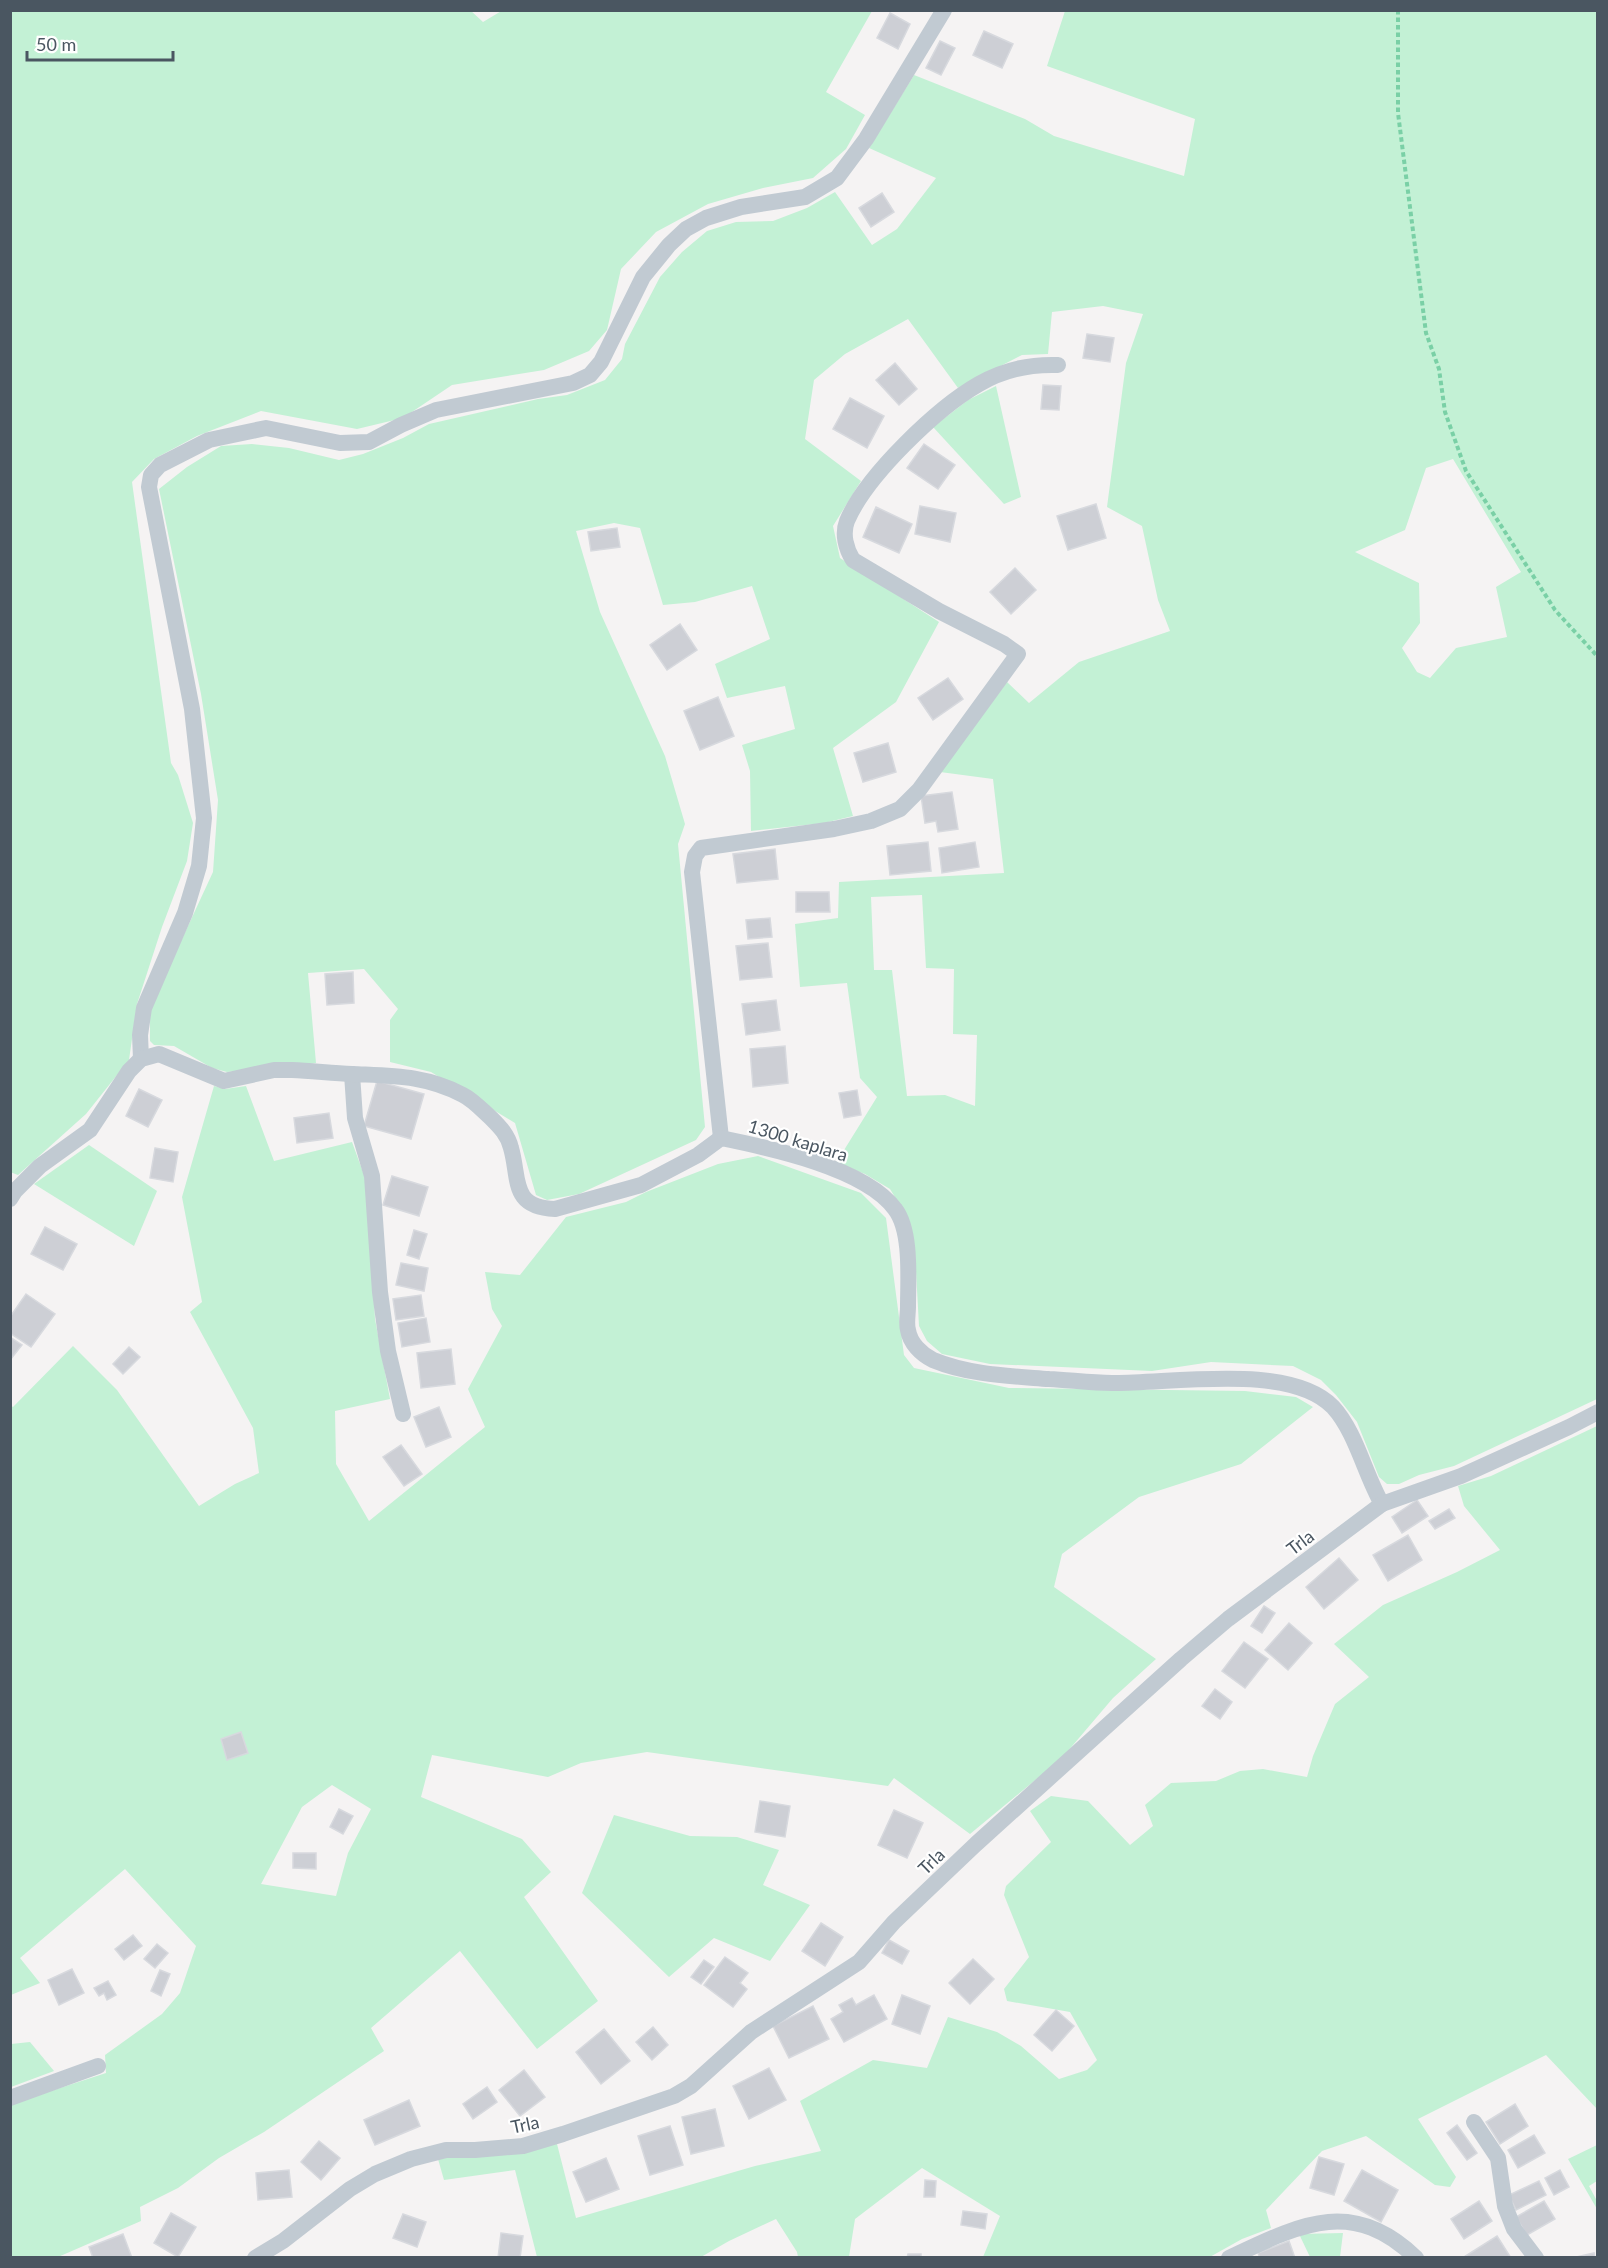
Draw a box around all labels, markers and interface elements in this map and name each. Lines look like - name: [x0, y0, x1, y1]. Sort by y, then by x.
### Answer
- scale bar: [27, 24, 172, 62]
- text: 50 m: [36, 33, 76, 55]
- street label: 1300 kaplara: [745, 1114, 851, 1166]
- street label: Trla: [1282, 1525, 1318, 1559]
- street label: Trla: [913, 1843, 949, 1879]
- street label: Trla: [509, 2110, 541, 2138]

